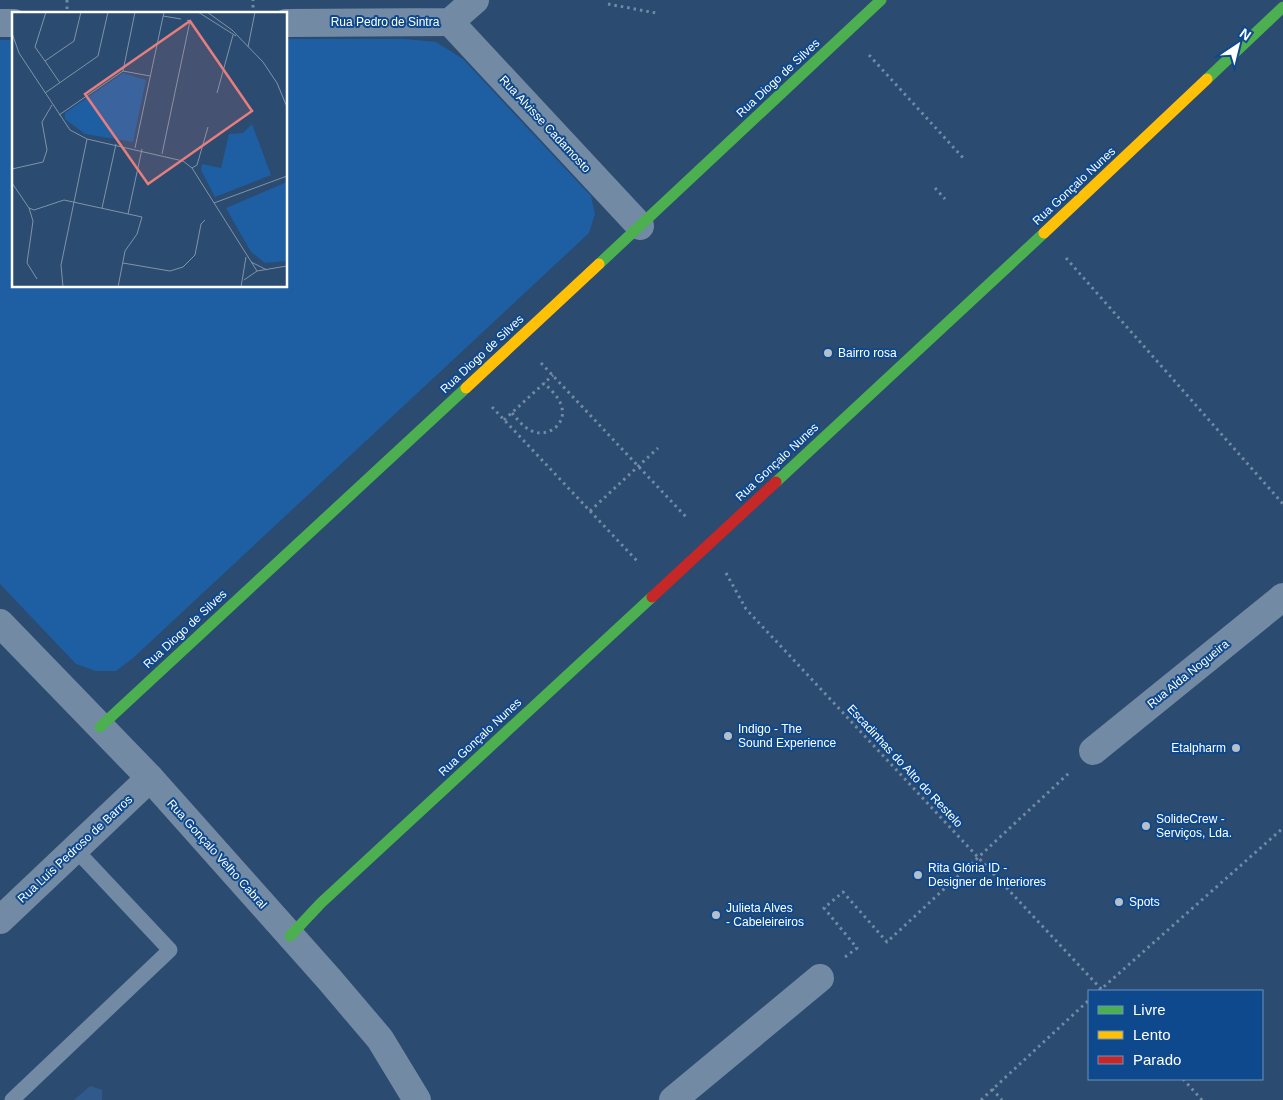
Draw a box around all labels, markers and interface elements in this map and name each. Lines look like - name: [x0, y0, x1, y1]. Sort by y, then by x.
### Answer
- inset map: [12, 12, 288, 288]
- street label: Rua Pedro de Sintra: [331, 15, 440, 29]
- north arrow: [1213, 20, 1263, 70]
- text: N: [1237, 25, 1254, 44]
- street label: Rua Diogo de Silves: [733, 36, 823, 120]
- street label: Rua Alvisse Cadamosto: [496, 73, 594, 176]
- street label: Rua Gonçalo Nunes: [1030, 144, 1118, 228]
- street label: Rua Diogo de Silves: [437, 312, 527, 396]
- place label: Bairro rosa: [838, 346, 897, 360]
- marker: Bairro rosa: [822, 347, 834, 359]
- street label: Rua Gonçalo Nunes: [733, 420, 821, 504]
- street label: Rua Diogo de Silves: [140, 587, 230, 671]
- street label: Rua Alda Nogueira: [1144, 637, 1232, 711]
- street label: Rua Gonçalo Nunes: [436, 695, 524, 779]
- street label: Escadinhas do Alto do Restelo: [844, 702, 966, 831]
- place label: Indigo - The Sound Experience: [738, 722, 836, 750]
- marker: Indigo - The Sound Experience: [722, 730, 734, 742]
- place label: Etalpharm: [1171, 741, 1226, 755]
- marker: Etalpharm: [1230, 742, 1242, 754]
- street label: Rua Luís Pedroso de Barros: [15, 792, 135, 906]
- street label: Rua Gonçalo Velho Cabral: [164, 797, 270, 911]
- place label: SolideCrew - Serviços, Lda.: [1156, 812, 1232, 840]
- marker: SolideCrew - Serviços, Lda.: [1140, 820, 1152, 832]
- place label: Rita Glória ID - Designer de Interiores: [928, 861, 1046, 889]
- marker: Rita Glória ID - Designer de Interiores: [912, 869, 924, 881]
- place label: Spots: [1129, 895, 1160, 909]
- marker: Spots: [1113, 896, 1125, 908]
- place label: Julieta Alves - Cabeleireiros: [726, 901, 804, 929]
- marker: Julieta Alves - Cabeleireiros: [710, 909, 722, 921]
- legend: [1088, 990, 1263, 1080]
- text: Livre: [1133, 1001, 1166, 1018]
- text: Lento: [1133, 1026, 1171, 1043]
- text: Parado: [1133, 1051, 1181, 1068]

